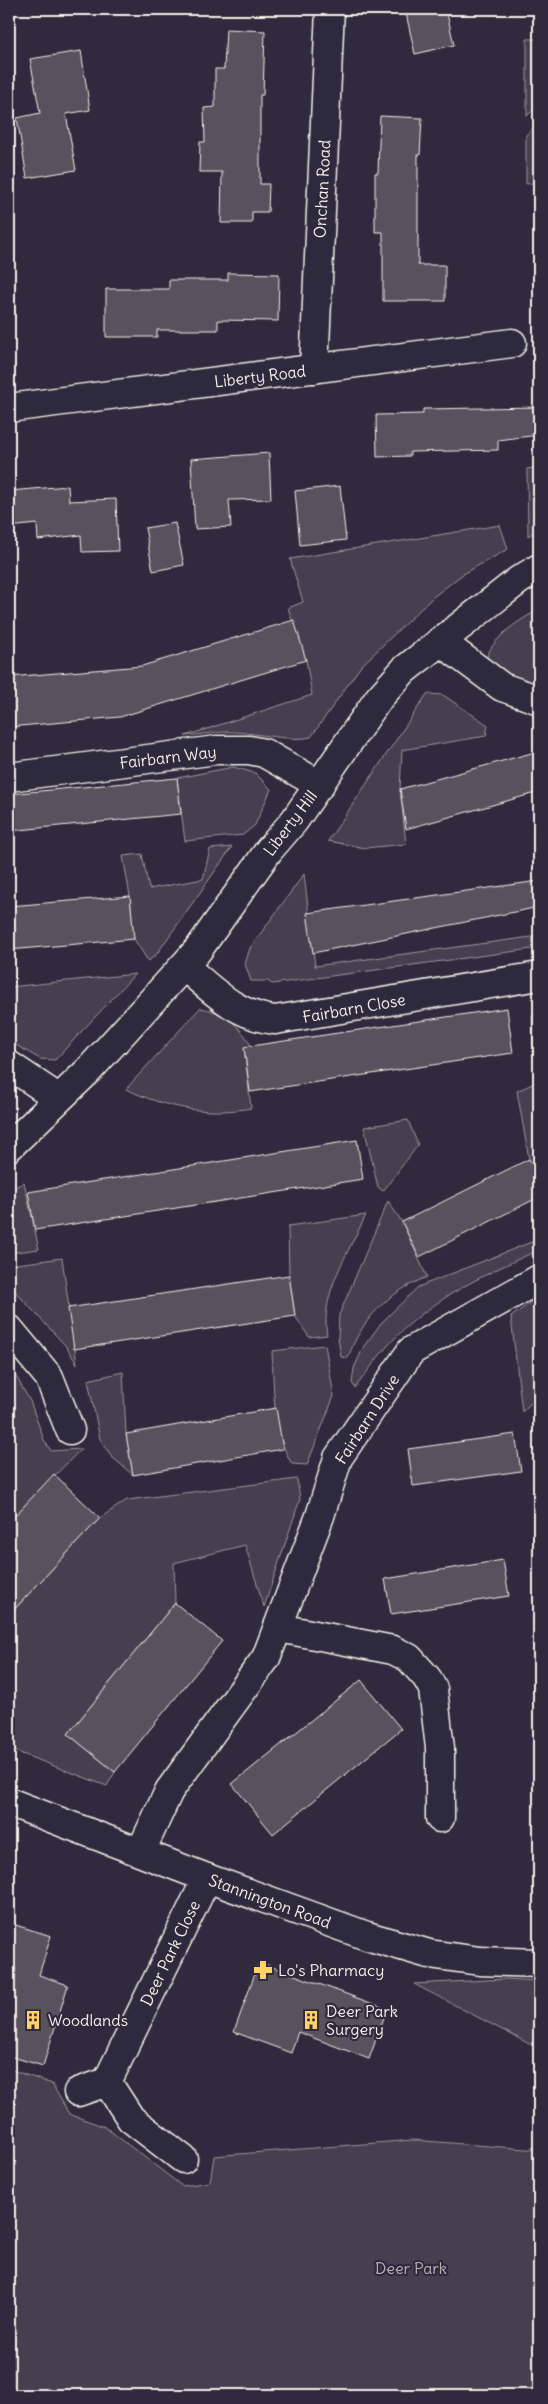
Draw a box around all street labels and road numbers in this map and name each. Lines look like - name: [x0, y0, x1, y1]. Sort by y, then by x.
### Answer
- street label: Onchan Road: [309, 139, 335, 239]
- street label: Liberty Road: [213, 360, 307, 392]
- street label: Fairbarn Way: [119, 741, 217, 773]
- street label: Liberty Hill: [259, 786, 321, 860]
- street label: Fairbarn Close: [301, 989, 407, 1027]
- street label: Fairbarn Drive: [331, 1370, 403, 1468]
- street label: Stannington Road: [206, 1870, 334, 1932]
- street label: Deer Park Close: [136, 1897, 204, 2009]

